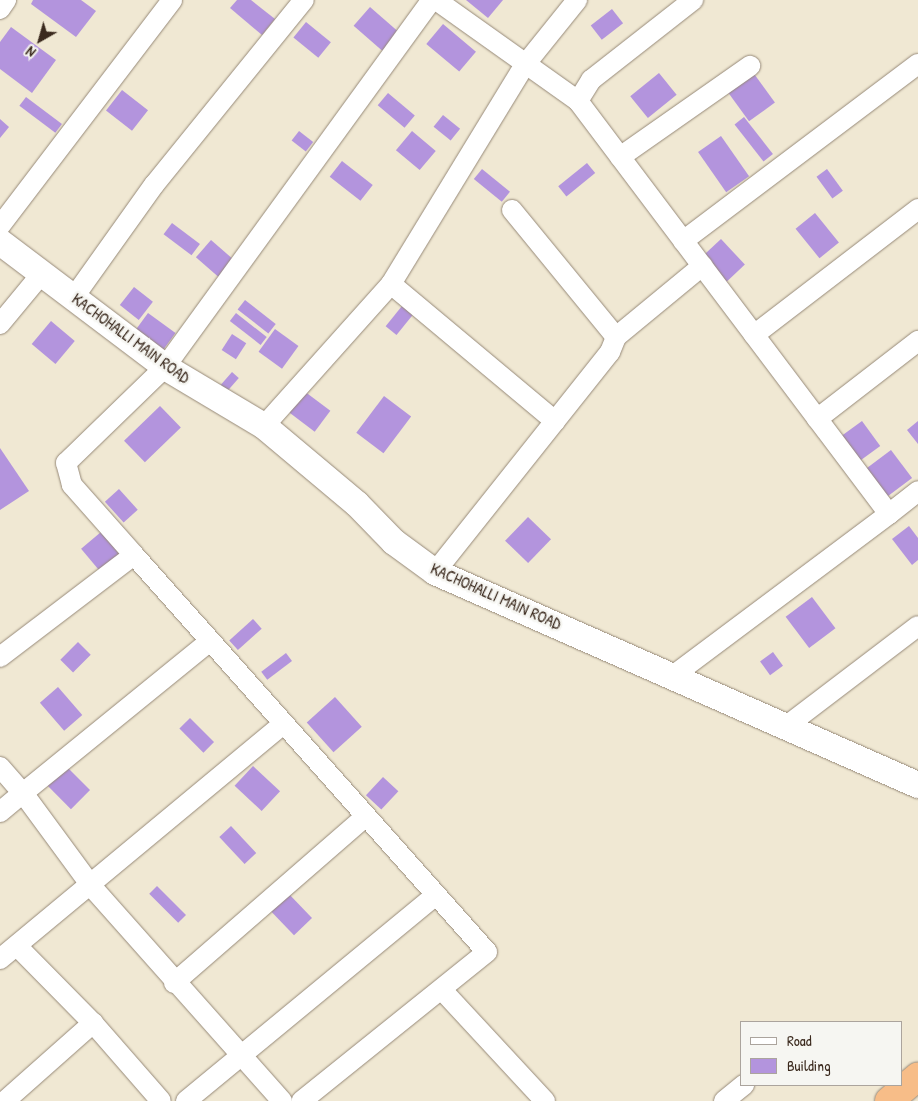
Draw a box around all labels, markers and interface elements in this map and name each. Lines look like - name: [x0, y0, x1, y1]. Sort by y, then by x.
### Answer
- north arrow: [15, 15, 65, 65]
- text: N: [22, 42, 39, 62]
- street label: KACHOHALLI MAIN ROAD: [68, 289, 194, 387]
- street label: KACHOHALLI MAIN ROAD: [428, 559, 564, 633]
- legend: [740, 1021, 903, 1086]
- text: Road: [787, 1030, 812, 1051]
- text: Building: [787, 1055, 831, 1076]

